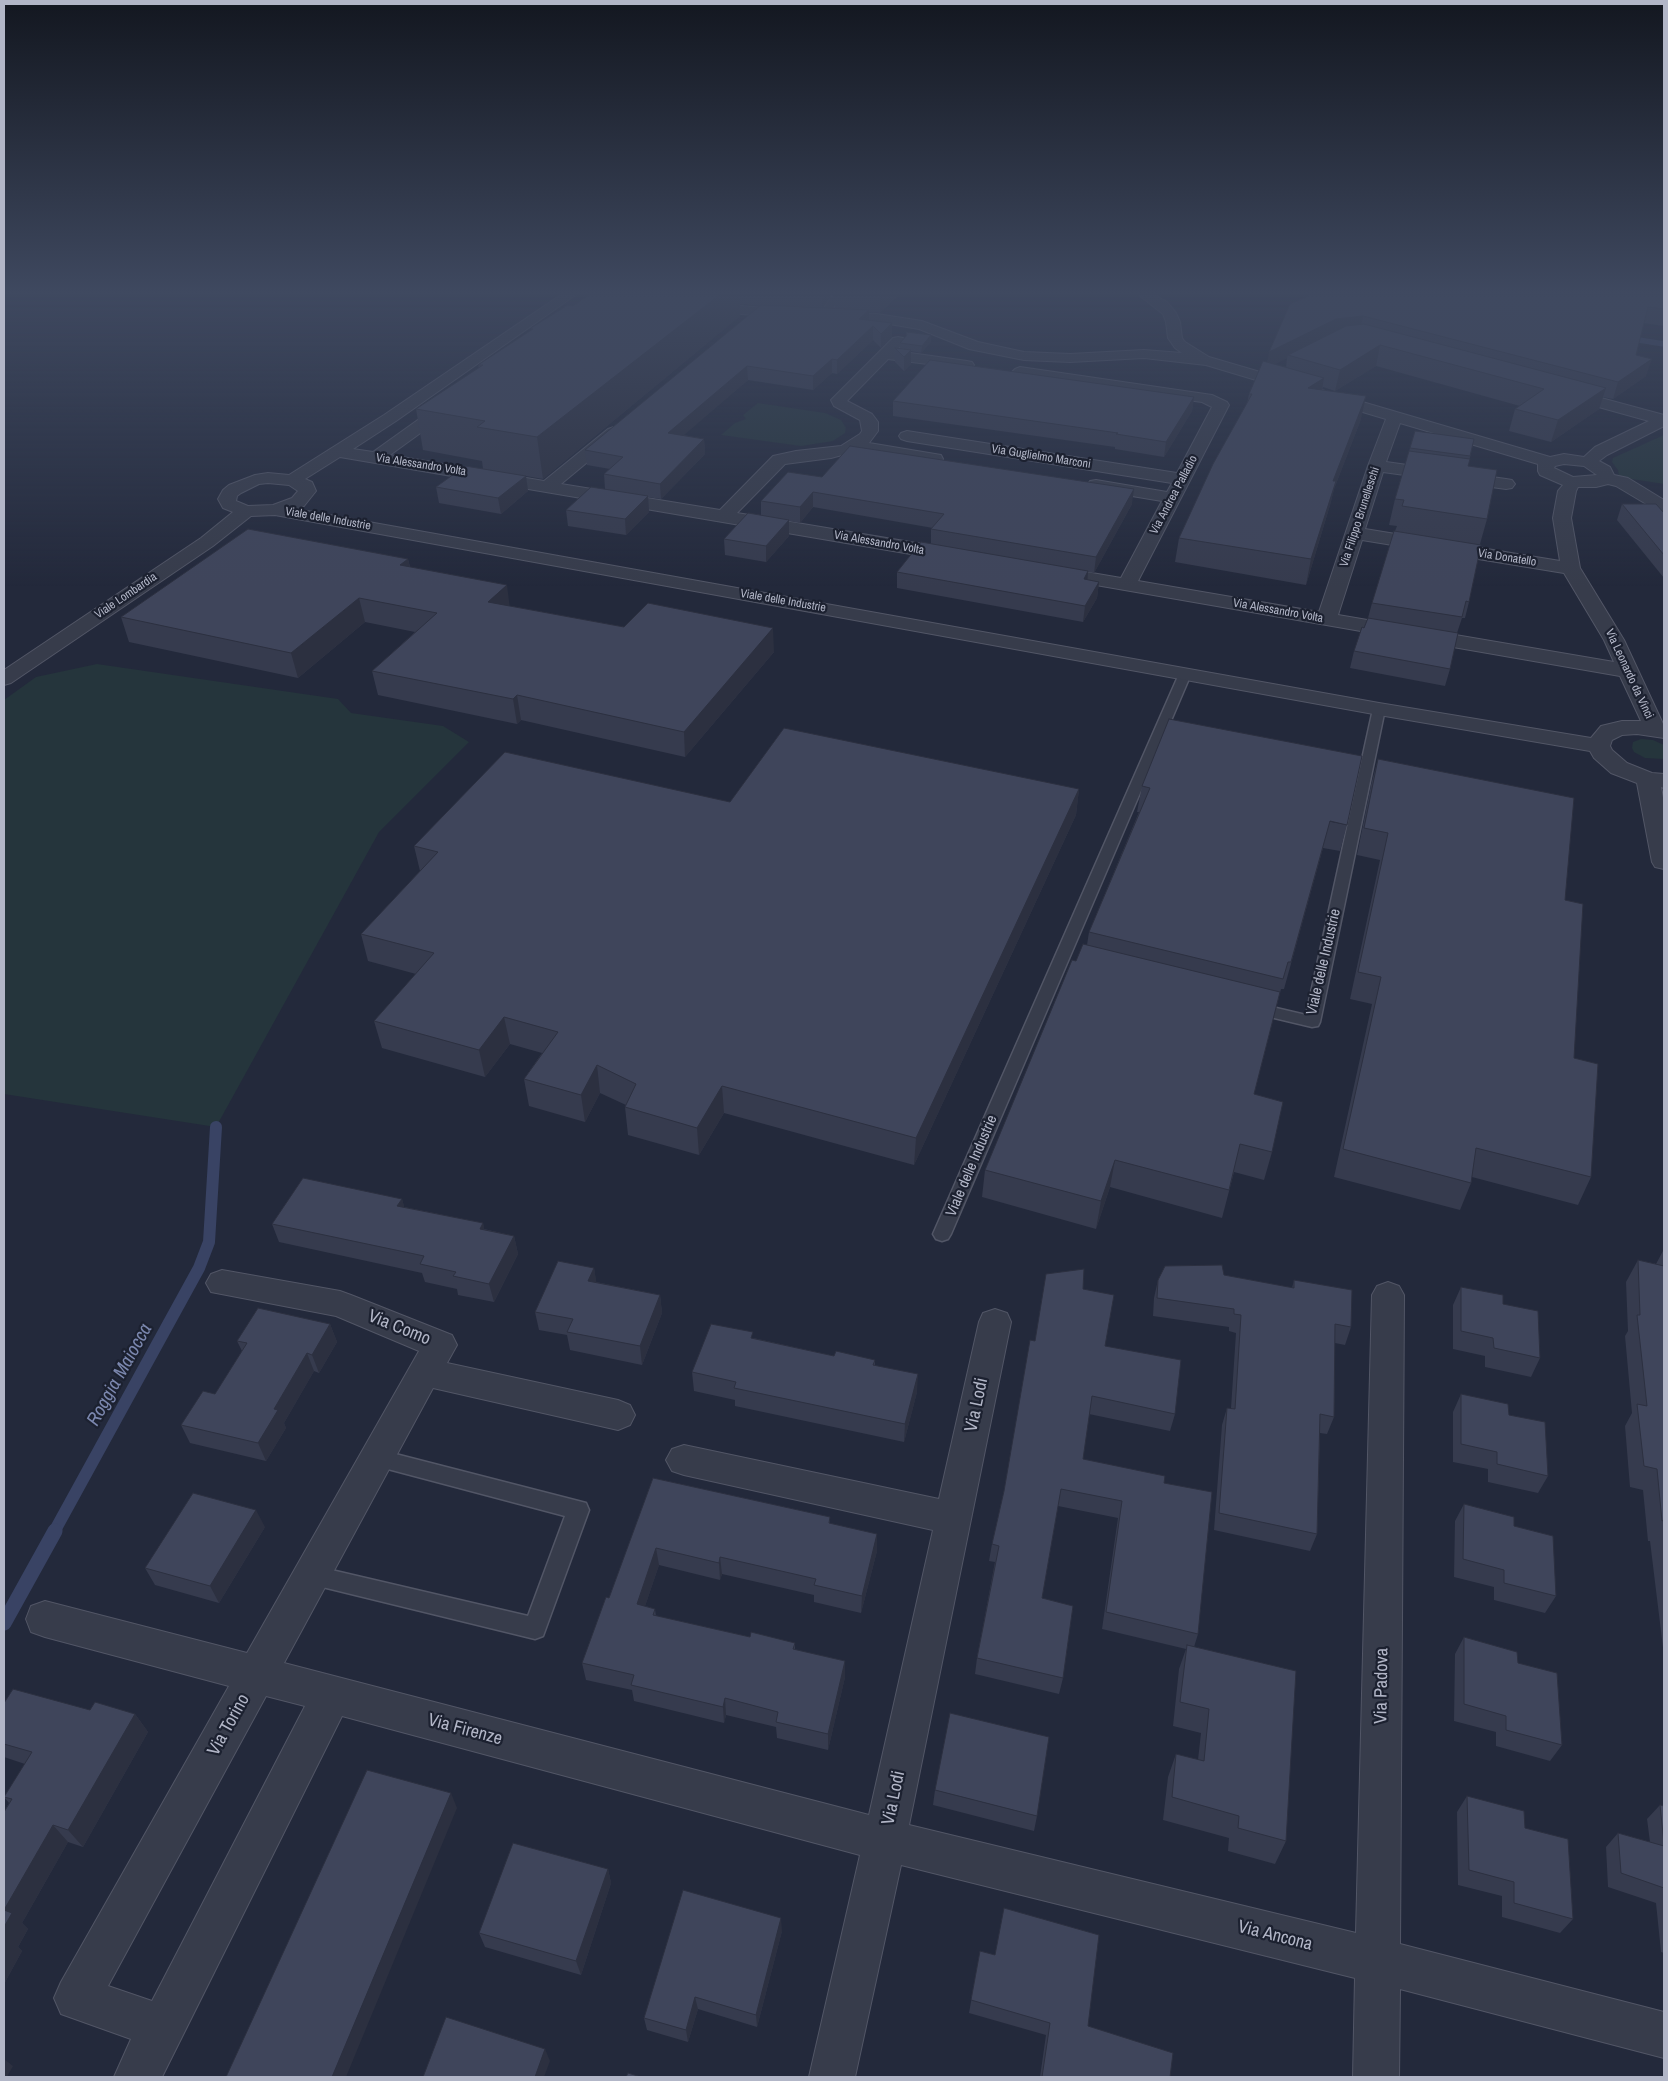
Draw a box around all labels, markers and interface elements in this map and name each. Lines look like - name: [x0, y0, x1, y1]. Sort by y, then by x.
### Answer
- street label: Via Guglielmo Marconi: [990, 442, 1092, 472]
- street label: Via Alessandro Volta: [375, 451, 467, 479]
- street label: Via Andrea Palladio: [1147, 453, 1201, 537]
- street label: Via Filippo Brunelleschi: [1337, 465, 1383, 569]
- street label: Viale delle Industrie: [284, 504, 372, 534]
- street label: Via Alessandro Volta: [833, 528, 925, 558]
- street label: Via Donatello: [1477, 546, 1537, 570]
- street label: Viale Lombardia: [92, 570, 160, 622]
- street label: Viale delle Industrie: [739, 586, 827, 616]
- street label: Via Alessandro Volta: [1232, 596, 1324, 626]
- street label: Via Leonardo da Vinci: [1602, 627, 1656, 721]
- street label: Viale delle Industrie: [1303, 907, 1345, 1017]
- street label: Viale delle Industrie: [943, 1113, 1001, 1219]
- street label: Via Como: [365, 1306, 433, 1350]
- water label: Roggia Maiocca: [83, 1320, 157, 1430]
- street label: Via Lodi: [961, 1376, 993, 1434]
- street label: Via Padova: [1371, 1648, 1393, 1724]
- street label: Via Torino: [203, 1690, 255, 1760]
- street label: Via Firenze: [425, 1710, 505, 1750]
- street label: Via Lodi: [878, 1769, 910, 1827]
- street label: Via Ancona: [1235, 1916, 1315, 1956]

